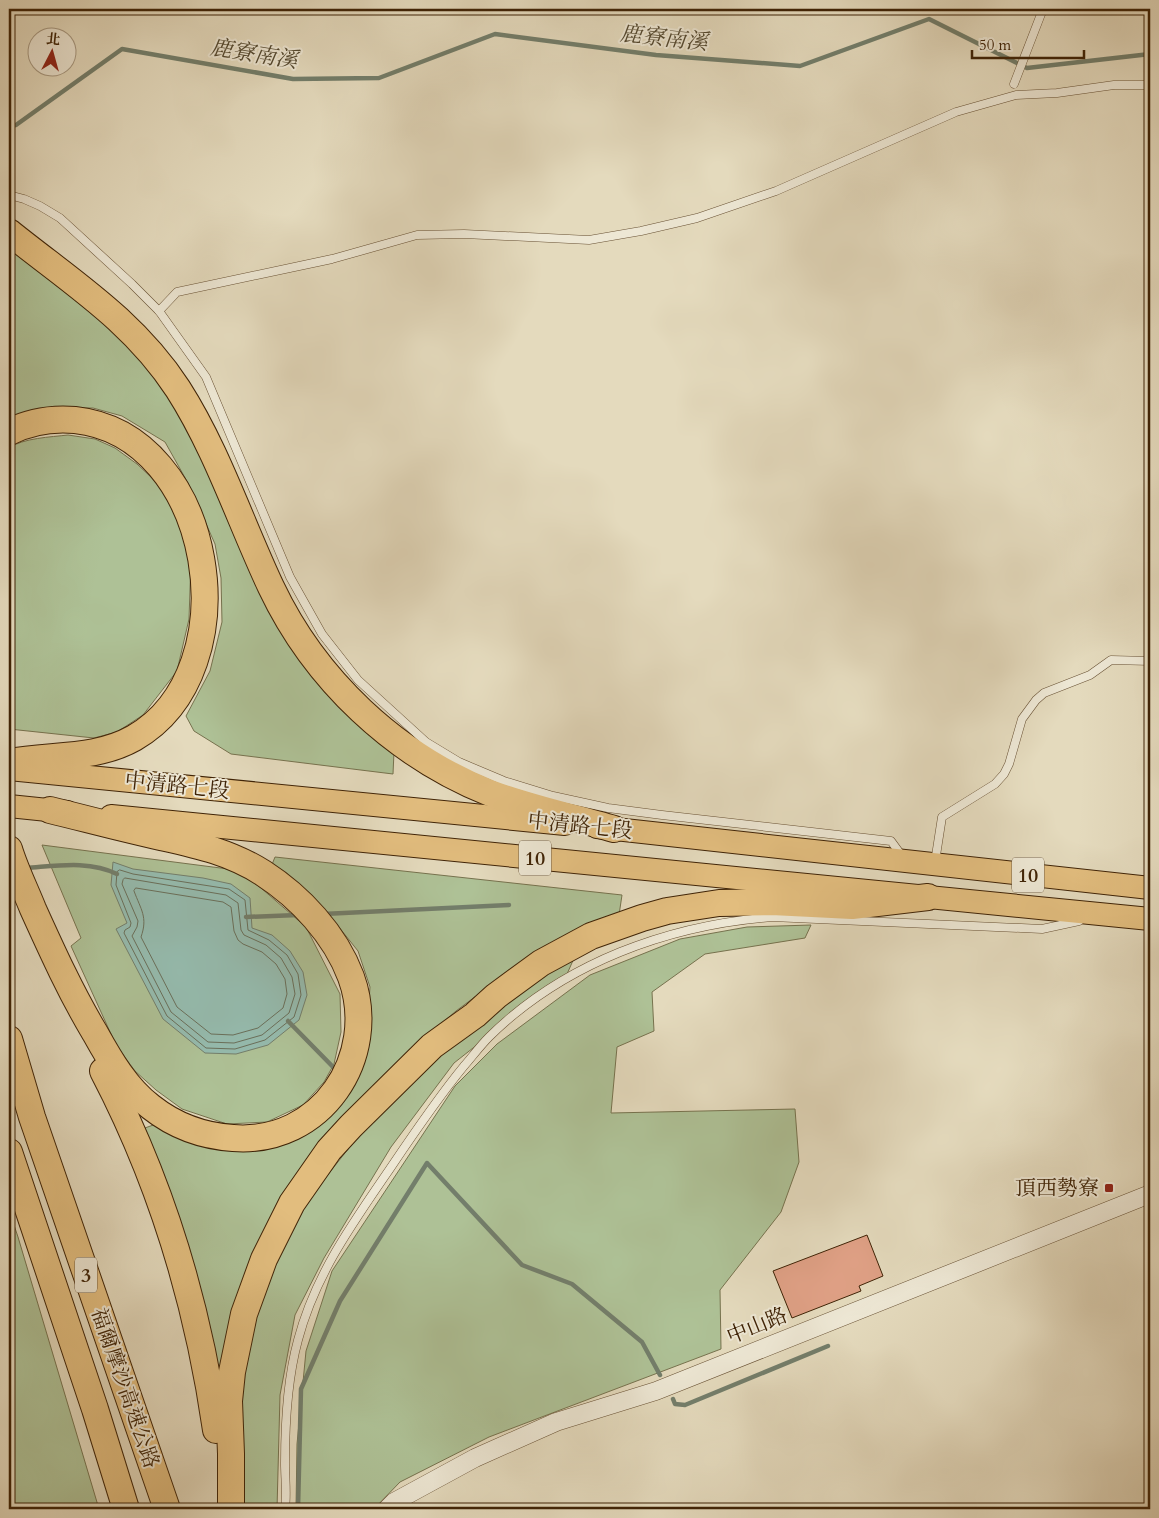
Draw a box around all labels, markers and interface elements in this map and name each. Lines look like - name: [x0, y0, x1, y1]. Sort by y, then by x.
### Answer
- water label: 鹿寮南溪: [619, 18, 711, 58]
- north arrow: [28, 28, 78, 78]
- scale bar: [972, 28, 1084, 60]
- text: 北: [45, 29, 61, 50]
- water label: 鹿寮南溪: [208, 32, 302, 76]
- text: 50 m: [979, 35, 1011, 55]
- street label: 中清路七段: [123, 766, 231, 806]
- street label: 中清路七段: [526, 806, 634, 846]
- road number: 10: [519, 840, 551, 876]
- road number: 10: [1012, 858, 1044, 892]
- place label: 頂西勢寮: [1015, 1174, 1099, 1203]
- marker: 頂西勢寮: [1103, 1182, 1115, 1194]
- road number: 3: [75, 1258, 97, 1292]
- street label: 中山路: [722, 1301, 792, 1351]
- street label: 福爾摩沙高速公路: [84, 1304, 166, 1472]

